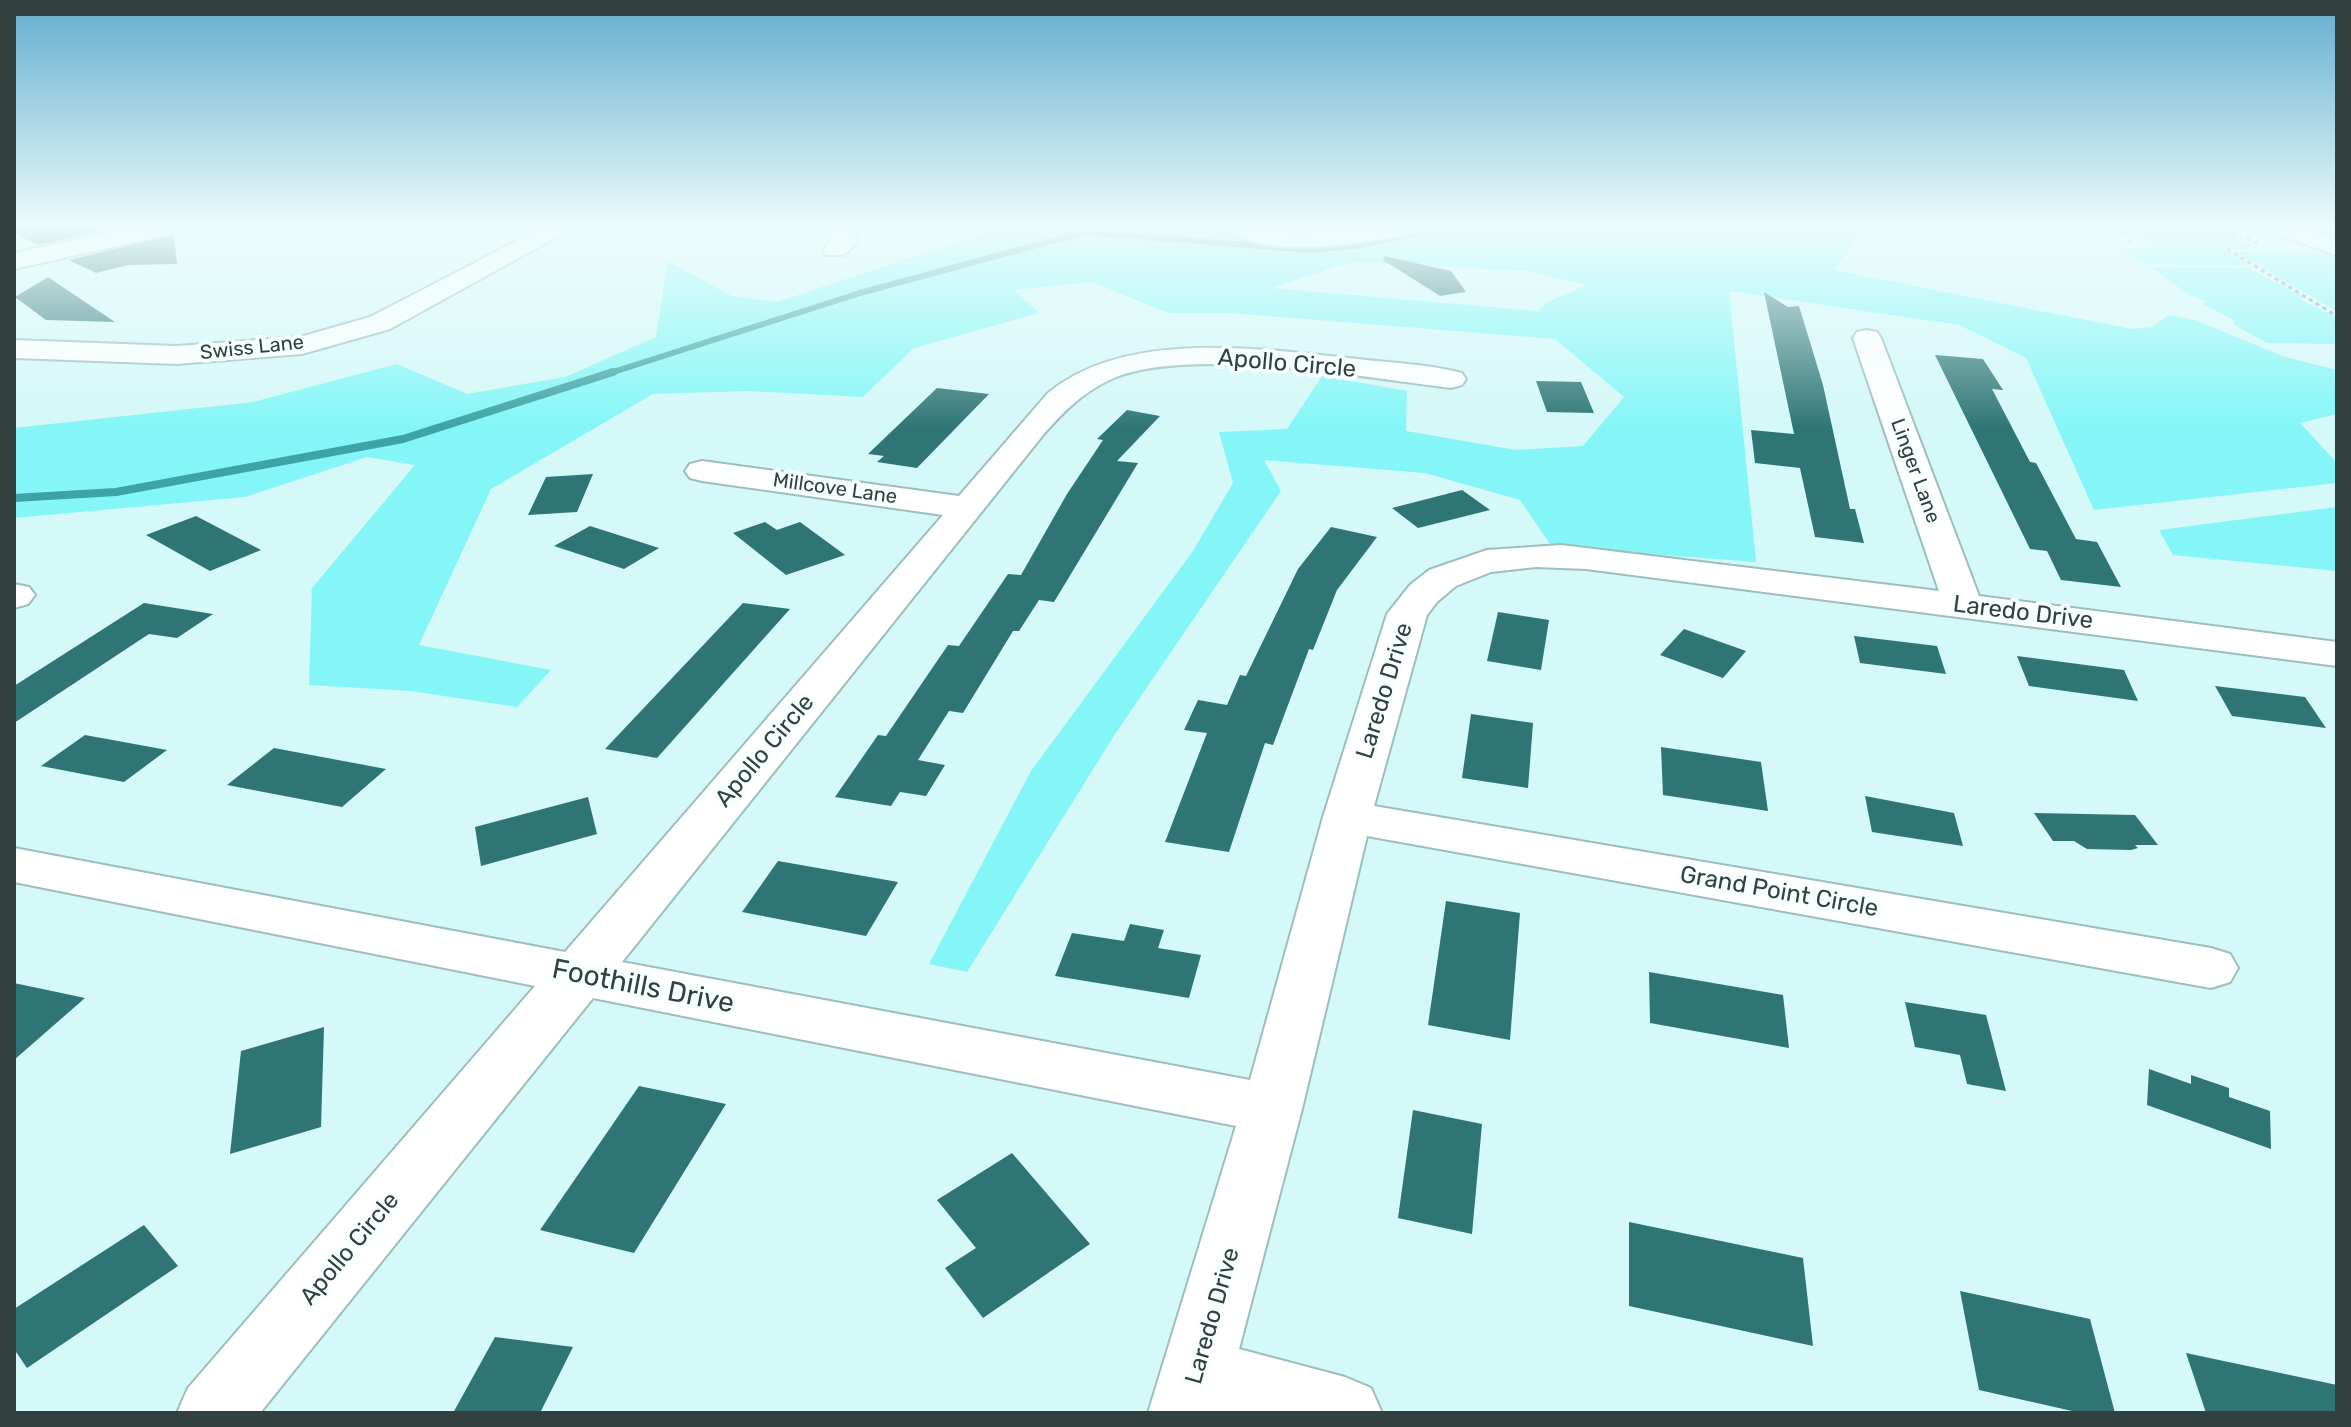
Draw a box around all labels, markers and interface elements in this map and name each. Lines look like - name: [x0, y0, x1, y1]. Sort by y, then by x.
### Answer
- street label: Swiss Lane: [199, 331, 305, 365]
- street label: Apollo Circle: [1217, 344, 1357, 384]
- street label: Linger Lane: [1885, 415, 1945, 527]
- street label: Millcove Lane: [771, 468, 899, 510]
- street label: Laredo Drive: [1951, 590, 2095, 636]
- street label: Laredo Drive: [1351, 619, 1419, 763]
- street label: Apollo Circle: [709, 689, 821, 813]
- street label: Grand Point Circle: [1678, 860, 1880, 924]
- street label: Foothills Drive: [549, 953, 737, 1021]
- street label: Apollo Circle: [294, 1187, 406, 1311]
- street label: Laredo Drive: [1180, 1244, 1246, 1388]

